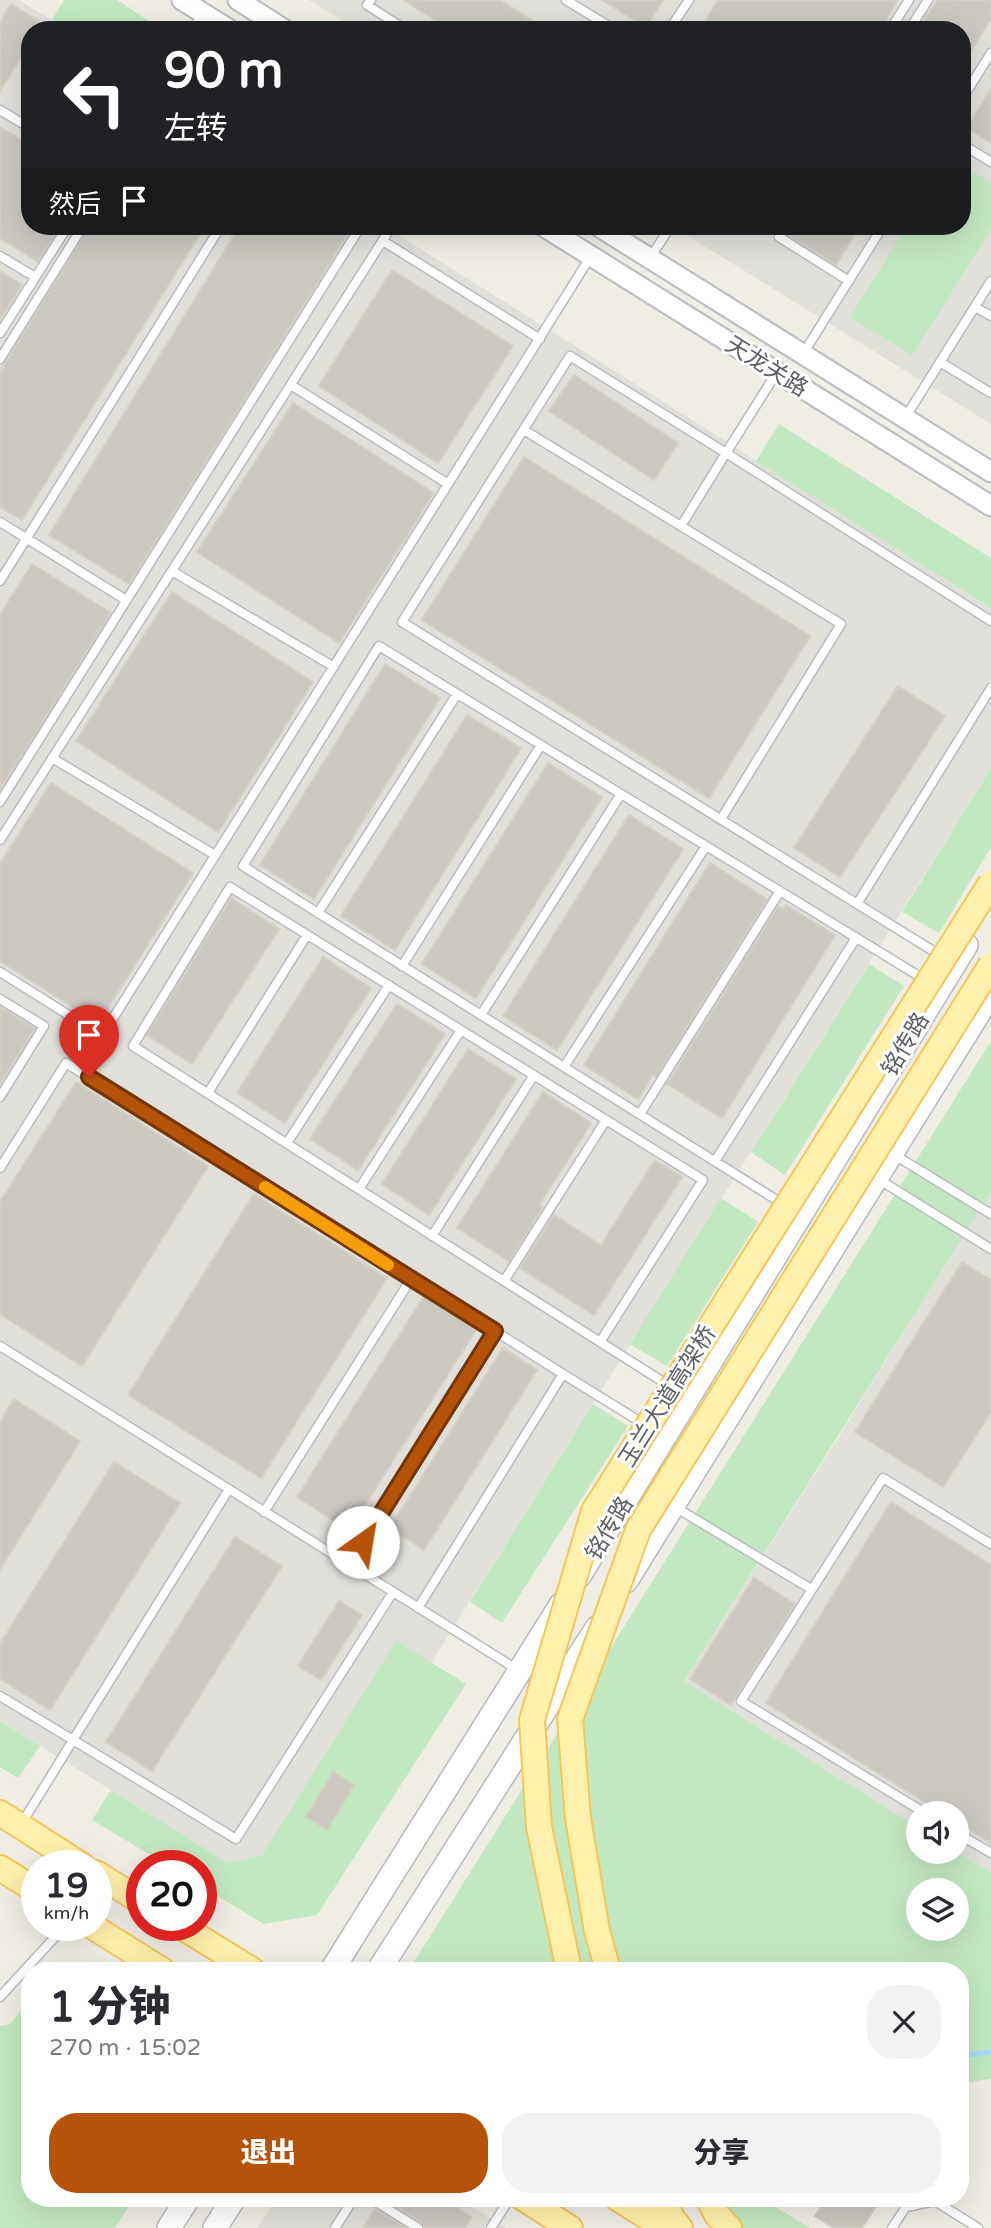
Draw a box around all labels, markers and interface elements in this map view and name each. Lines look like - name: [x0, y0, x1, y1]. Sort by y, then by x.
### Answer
- text: 90 m: [164, 42, 283, 101]
- icon: left: [49, 49, 140, 140]
- text: 左转: [164, 110, 228, 148]
- icon: arrive: [115, 182, 153, 220]
- text: 然后: [49, 189, 101, 220]
- street label: 天龙关路: [720, 331, 813, 403]
- pin: [59, 1005, 119, 1077]
- street label: 铭传路: [876, 1008, 936, 1081]
- icon: arrive: [70, 1016, 108, 1054]
- street label: 玉兰大道高架桥: [613, 1321, 722, 1472]
- street label: 铭传路: [580, 1492, 640, 1565]
- position arrow: [326, 1505, 400, 1579]
- map controls: [906, 1801, 969, 1941]
- button: sound: [906, 1801, 969, 1864]
- speed limit sign: 20: [126, 1850, 217, 1941]
- text: 19: [45, 1865, 88, 1907]
- button: layers: [906, 1878, 969, 1941]
- text: km/h: [44, 1902, 89, 1924]
- text: 1 分钟: [49, 1982, 170, 2033]
- button: close: [867, 1985, 941, 2059]
- text: 270 m · 15:02: [49, 2034, 201, 2062]
- button: 退出: [49, 2113, 488, 2193]
- button: 分享: [502, 2113, 941, 2193]

